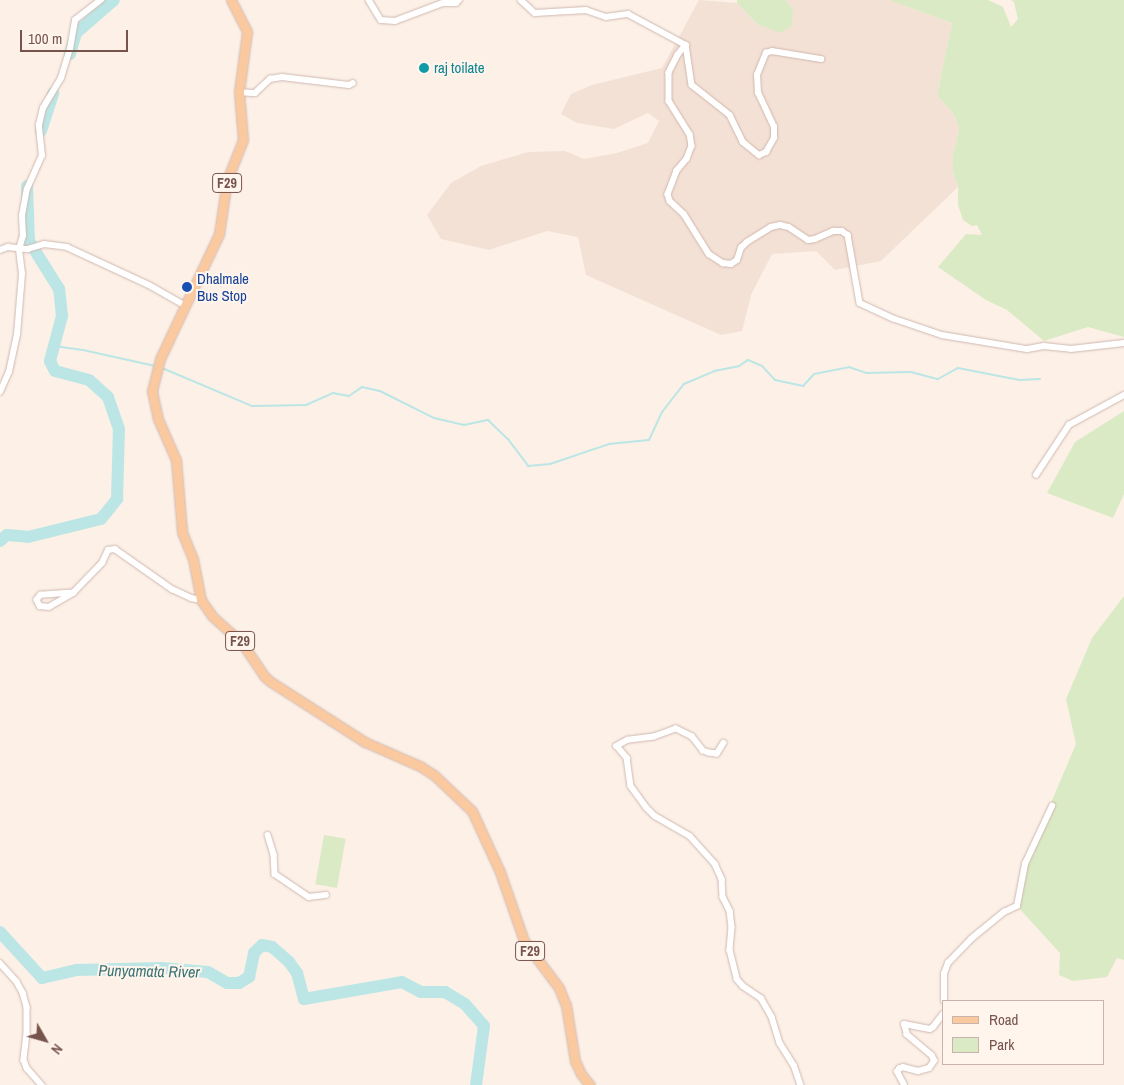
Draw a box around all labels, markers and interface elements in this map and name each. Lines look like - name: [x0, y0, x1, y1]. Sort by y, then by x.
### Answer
- scale bar: [22, 20, 130, 52]
- text: 100 m: [28, 28, 62, 49]
- place label: raj toilate: [434, 59, 485, 77]
- marker: raj toilate: [418, 62, 430, 74]
- road number: F29: [212, 172, 242, 194]
- place label: Dhalmale Bus Stop: [197, 269, 249, 304]
- marker: Dhalmale Bus Stop: [181, 281, 193, 293]
- road number: F29: [225, 630, 255, 652]
- road number: F29: [515, 939, 545, 962]
- water label: Punyamata River: [98, 961, 200, 981]
- legend: [942, 1000, 1104, 1065]
- text: Road: [989, 1009, 1018, 1030]
- north arrow: [20, 1015, 70, 1065]
- text: Park: [989, 1034, 1014, 1055]
- text: N: [47, 1040, 66, 1058]

